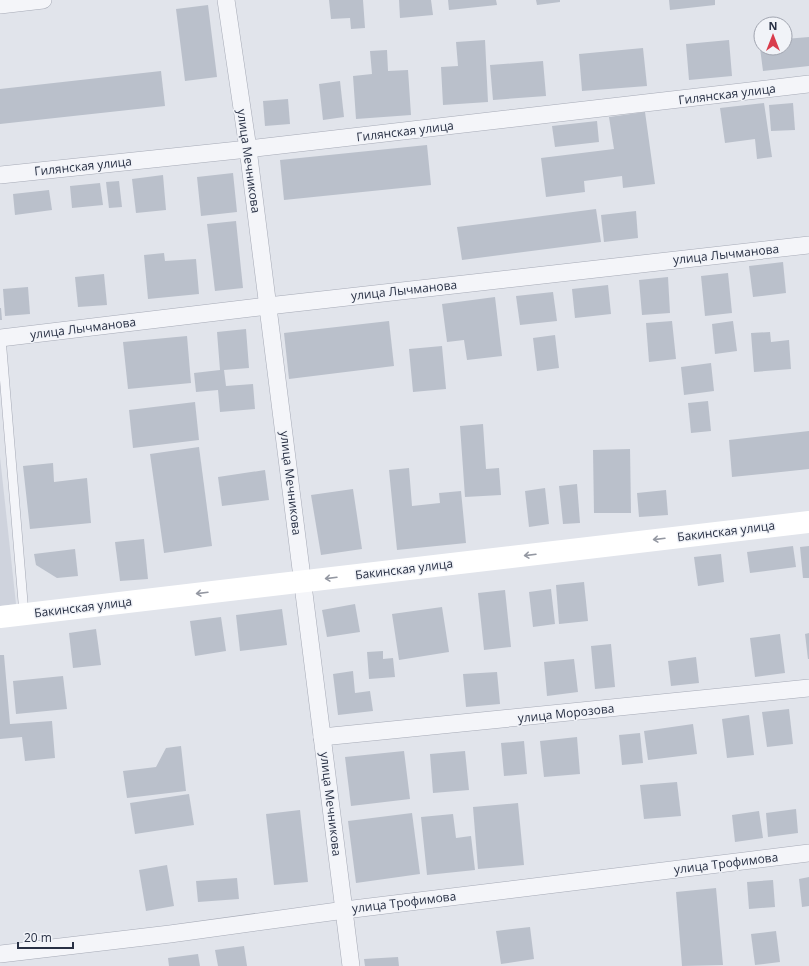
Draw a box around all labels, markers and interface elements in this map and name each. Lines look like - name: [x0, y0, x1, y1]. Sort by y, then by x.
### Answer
- north arrow: [753, 16, 793, 56]
- text: N: [769, 18, 777, 33]
- street label: Гилянская улица: [677, 80, 777, 108]
- street label: улица Мечникова: [233, 108, 265, 214]
- street label: Гилянская улица: [355, 117, 455, 145]
- street label: Гилянская улица: [33, 152, 133, 180]
- street label: улица Лычманова: [672, 240, 780, 268]
- street label: улица Лычманова: [350, 276, 458, 304]
- street label: улица Лычманова: [29, 313, 137, 343]
- street label: улица Мечникова: [276, 430, 306, 536]
- street label: Бакинская улица: [676, 517, 776, 545]
- one-way arrow: [653, 536, 666, 543]
- one-way arrow: [524, 551, 537, 558]
- street label: Бакинская улица: [354, 555, 454, 583]
- one-way arrow: [325, 574, 338, 582]
- one-way arrow: [196, 589, 209, 597]
- street label: Бакинская улица: [33, 593, 133, 621]
- street label: улица Морозова: [517, 699, 615, 727]
- street label: улица Мечникова: [316, 751, 346, 857]
- street label: улица Трофимова: [673, 848, 779, 878]
- street label: улица Трофимова: [351, 887, 457, 917]
- scale bar: [18, 924, 73, 950]
- text: 20 m: [24, 929, 52, 946]

